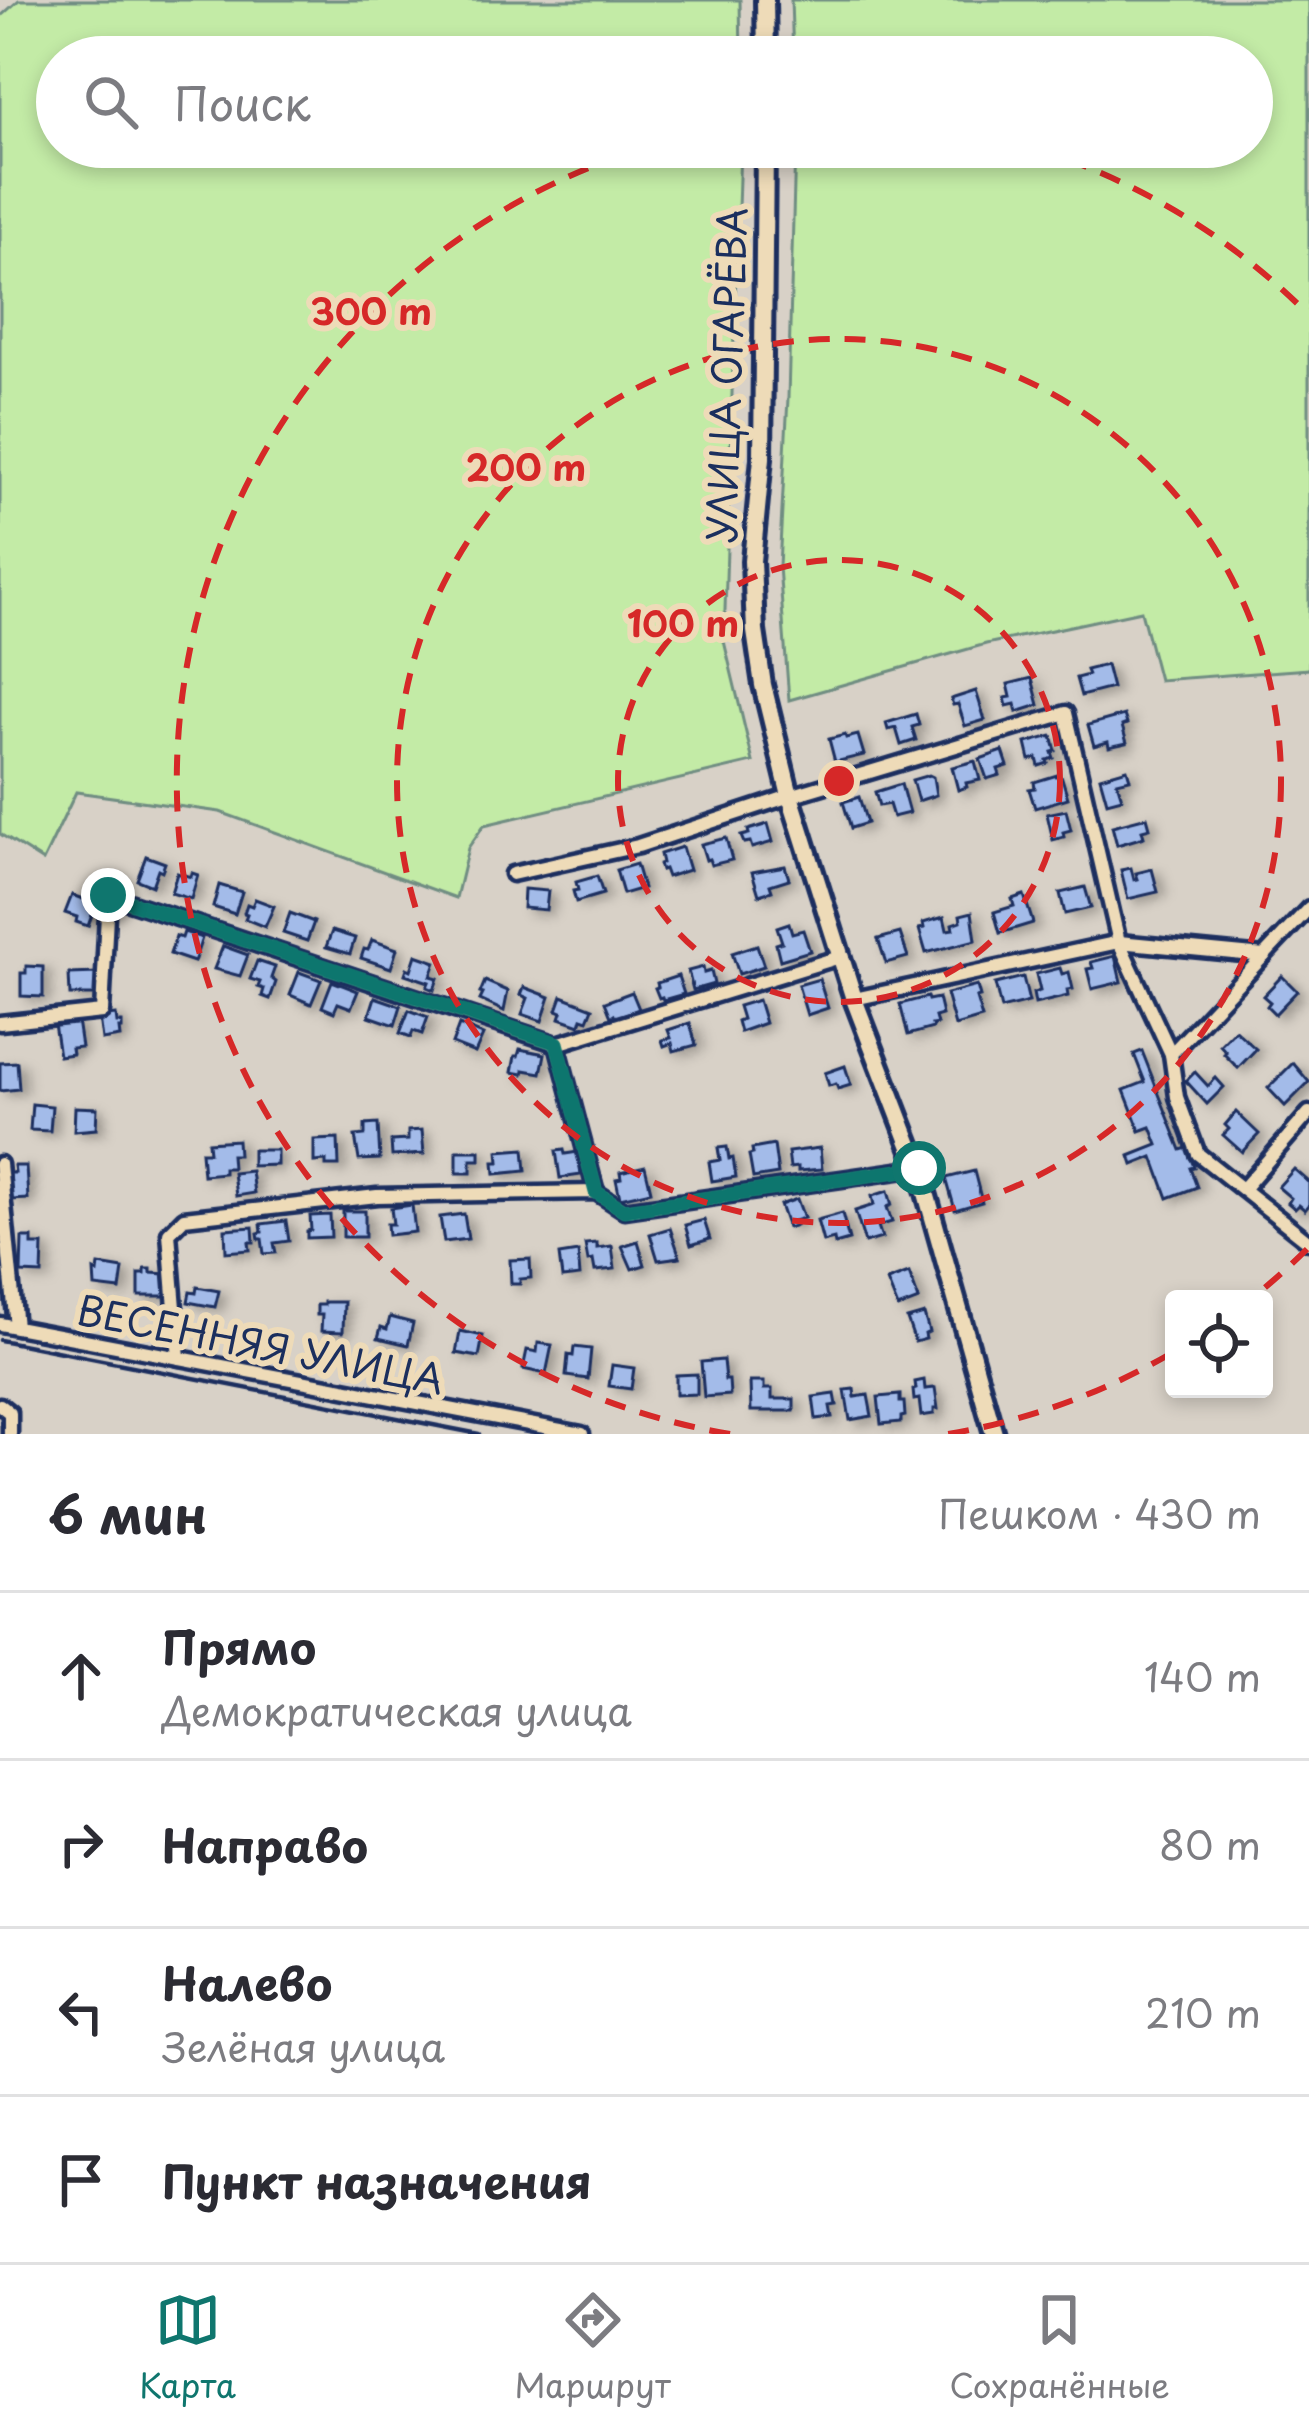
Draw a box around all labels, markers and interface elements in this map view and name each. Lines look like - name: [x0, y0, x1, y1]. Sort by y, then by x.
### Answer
- search box: [36, 36, 1273, 168]
- text: Поиск: [174, 68, 311, 136]
- icon: search: [78, 69, 144, 135]
- street label: УЛИЦА ОГАРЁВА: [690, 206, 760, 544]
- text: 300 m: [310, 283, 432, 337]
- text: 200 m: [466, 439, 586, 493]
- text: 100 m: [627, 595, 739, 649]
- centre of rings: [818, 760, 860, 802]
- route end: [81, 868, 135, 922]
- route start: [892, 1141, 946, 1195]
- street label: ВЕСЕННЯЯ УЛИЦА: [72, 1278, 450, 1408]
- map controls: [1165, 1290, 1273, 1398]
- button: locate: [1165, 1290, 1273, 1398]
- text: 6 мин: [48, 1474, 207, 1551]
- text: Пешком · 430 m: [938, 1483, 1261, 1542]
- text: Прямо: [162, 1612, 316, 1680]
- icon: ahead: [48, 1643, 114, 1709]
- text: 140 m: [1144, 1646, 1261, 1705]
- text: Демократическая улица: [162, 1680, 632, 1739]
- text: Направо: [162, 1810, 368, 1878]
- icon: right: [48, 1811, 114, 1877]
- text: 80 m: [1159, 1814, 1261, 1873]
- text: Налево: [162, 1948, 332, 2016]
- icon: left: [48, 1979, 114, 2045]
- text: 210 m: [1145, 1982, 1261, 2041]
- text: Зелёная улица: [162, 2016, 445, 2075]
- text: Пункт назначения: [162, 2146, 592, 2214]
- icon: arrive: [48, 2147, 114, 2213]
- tab: Карта: [139, 2287, 236, 2409]
- tab: Маршрут: [515, 2287, 671, 2409]
- tab: Сохранённые: [949, 2287, 1170, 2409]

